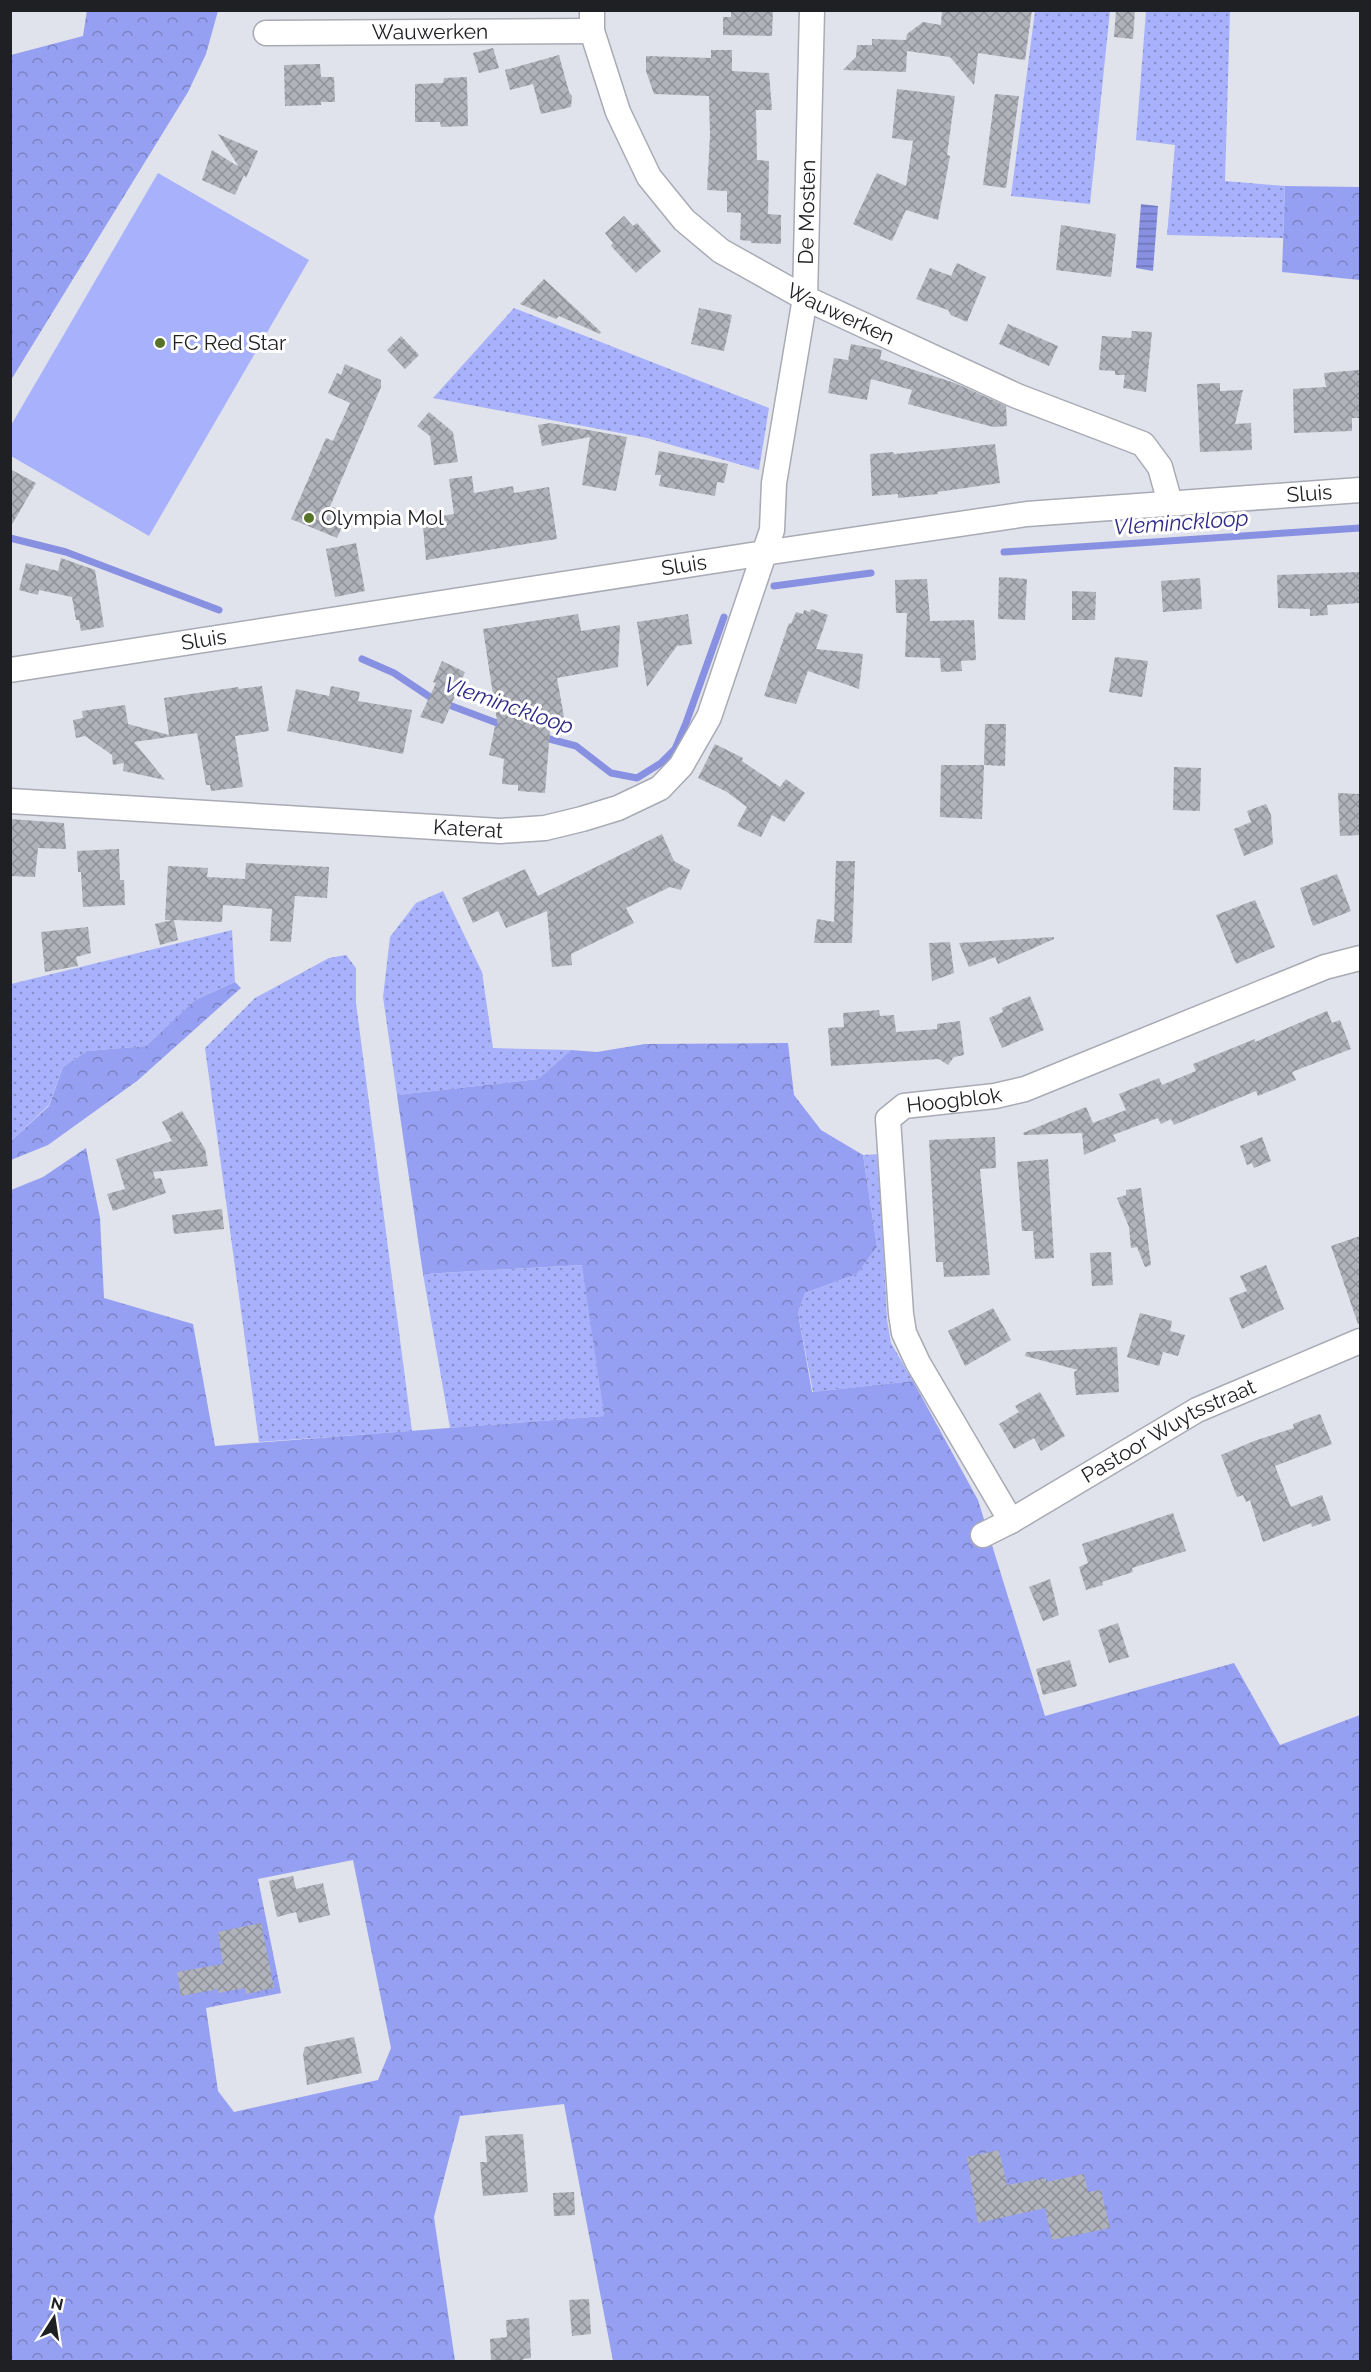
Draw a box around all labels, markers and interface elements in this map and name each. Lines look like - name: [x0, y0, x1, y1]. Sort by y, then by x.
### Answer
- street label: Wauwerken: [372, 19, 488, 44]
- street label: De Mosten: [793, 159, 820, 265]
- street label: Wauwerken: [782, 277, 899, 350]
- place label: FC Red Star: [172, 330, 287, 355]
- marker: FC Red Star: [153, 336, 167, 350]
- street label: Sluis: [1286, 479, 1333, 507]
- water label: Vleminckloop: [1113, 504, 1249, 540]
- place label: Olympia Mol: [321, 505, 444, 530]
- marker: Olympia Mol: [302, 511, 316, 525]
- street label: Sluis: [659, 549, 708, 581]
- street label: Sluis: [179, 624, 228, 655]
- water label: Vleminckloop: [441, 671, 577, 739]
- street label: Katerat: [433, 814, 504, 843]
- street label: Hoogblok: [905, 1082, 1004, 1118]
- street label: Pastoor Wuytsstraat: [1077, 1374, 1259, 1488]
- north arrow: [24, 2288, 84, 2348]
- text: N: [49, 2293, 65, 2314]

